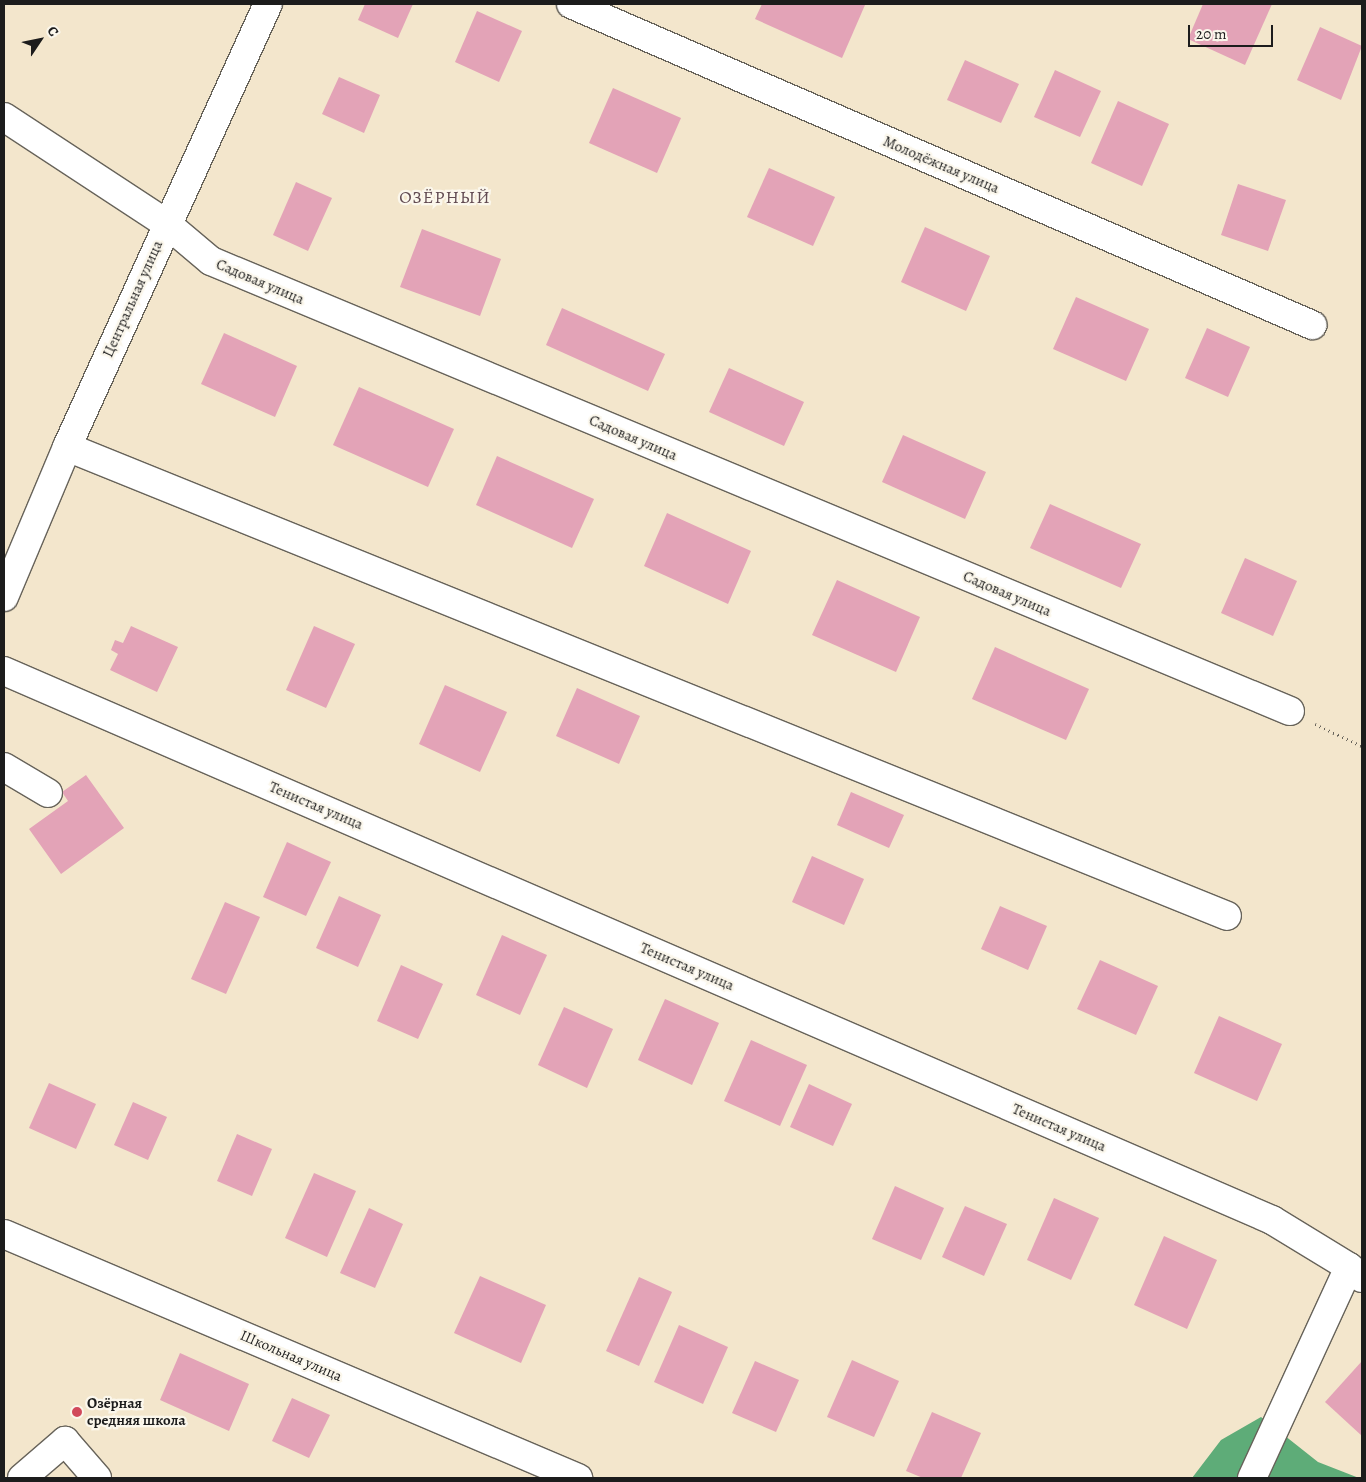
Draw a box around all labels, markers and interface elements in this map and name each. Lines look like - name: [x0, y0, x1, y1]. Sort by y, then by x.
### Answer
- north arrow: [15, 15, 65, 65]
- scale bar: [1191, 15, 1276, 47]
- text: С: [43, 22, 63, 40]
- text: 20 m: [1196, 24, 1227, 44]
- street label: Молодёжная улица: [880, 132, 1002, 198]
- district label: ОЗЁРНЫЙ: [398, 186, 492, 208]
- street label: Центральная улица: [99, 238, 167, 360]
- street label: Садовая улица: [213, 255, 307, 309]
- street label: Садовая улица: [586, 411, 680, 465]
- street label: Садовая улица: [960, 567, 1054, 621]
- street label: Тенистая улица: [266, 778, 366, 834]
- street label: Тенистая улица: [637, 939, 737, 995]
- street label: Тенистая улица: [1009, 1100, 1109, 1156]
- street label: Школьная улица: [237, 1326, 345, 1386]
- place label: Озёрная средняя школа: [87, 1394, 186, 1429]
- marker: Озёрная средняя школа: [71, 1406, 83, 1418]

